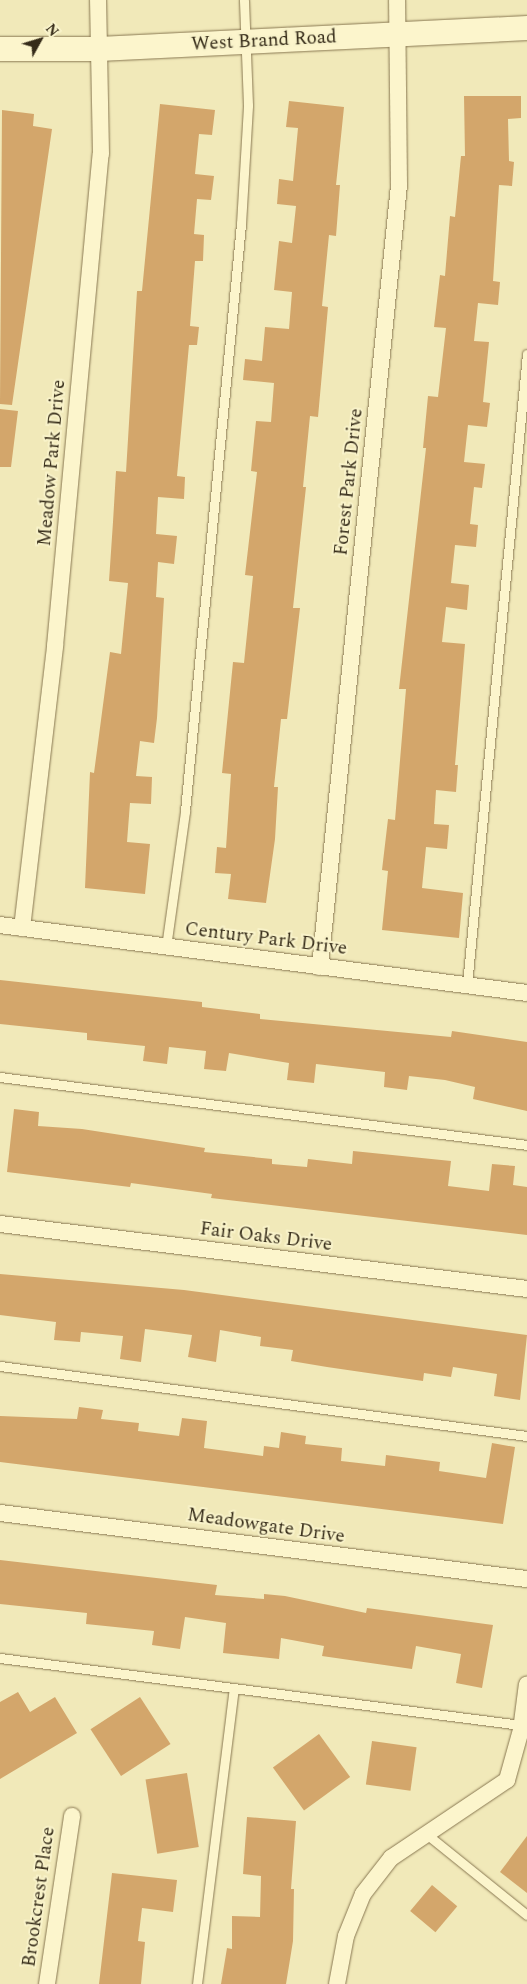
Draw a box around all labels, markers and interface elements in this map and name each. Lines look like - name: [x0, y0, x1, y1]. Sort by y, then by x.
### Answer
- north arrow: [15, 15, 65, 65]
- text: N: [40, 19, 64, 41]
- street label: West Brand Road: [191, 26, 337, 56]
- street label: Meadow Park Drive: [33, 379, 71, 547]
- street label: Forest Park Drive: [330, 407, 368, 557]
- street label: Century Park Drive: [184, 918, 348, 960]
- street label: Fair Oaks Drive: [199, 1218, 333, 1256]
- street label: Meadowgate Drive: [186, 1504, 346, 1548]
- street label: Brookcrest Place: [18, 1825, 60, 1969]

